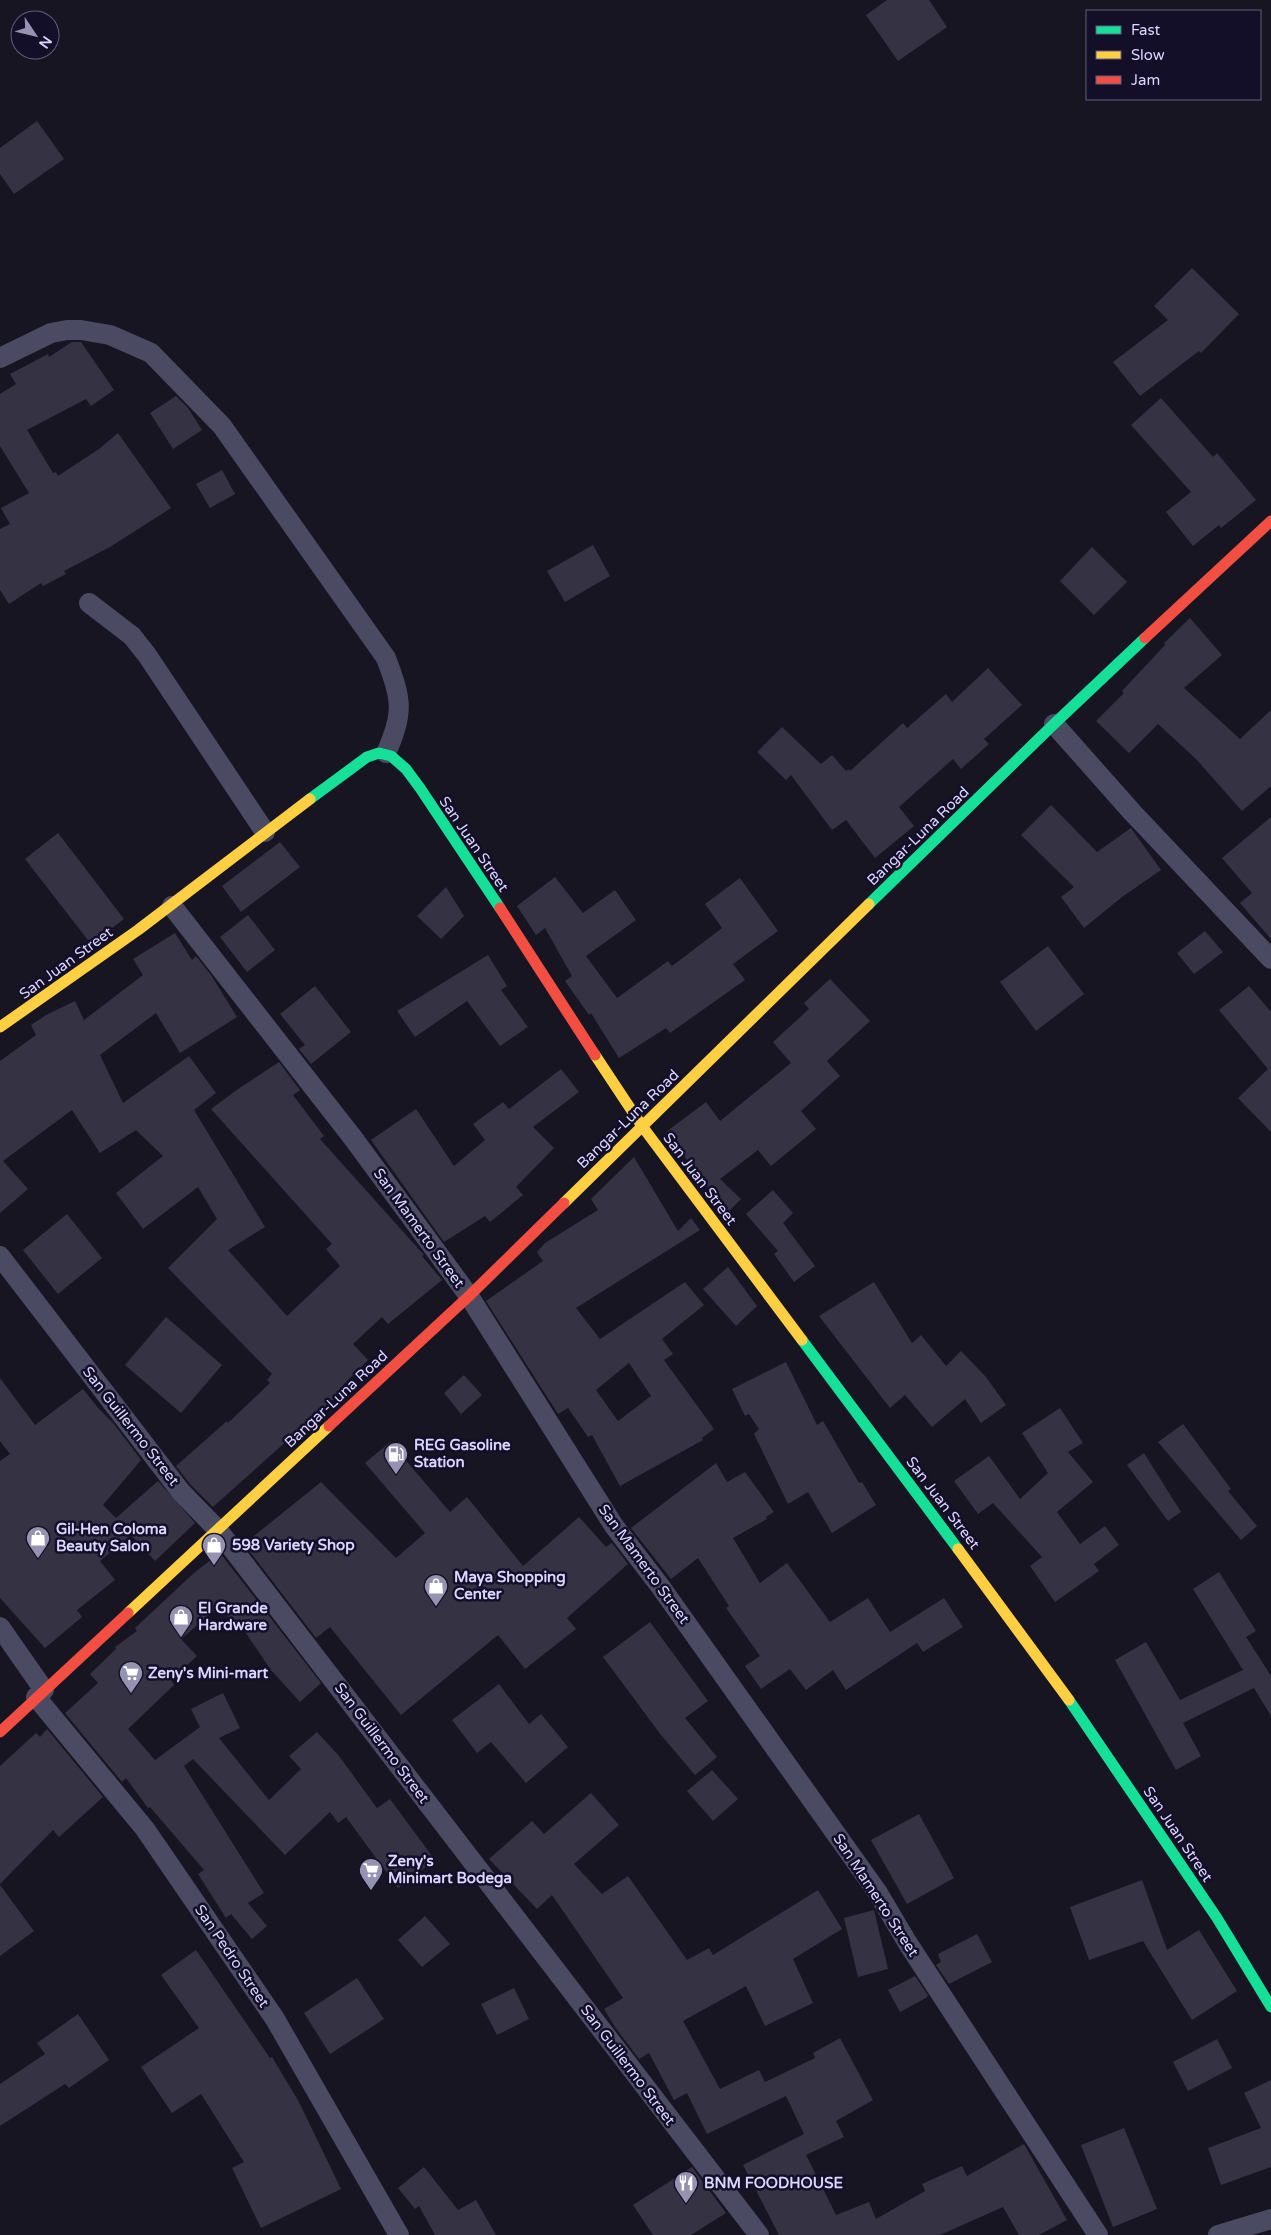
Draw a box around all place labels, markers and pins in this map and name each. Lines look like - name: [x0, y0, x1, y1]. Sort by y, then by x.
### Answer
- place label: REG Gasoline Station: [414, 1436, 511, 1471]
- fuel station icon: REG Gasoline Station: [383, 1441, 409, 1475]
- place label: Gil-Hen Coloma Beauty Salon: [56, 1520, 167, 1556]
- shop icon: Gil-Hen Coloma Beauty Salon: [25, 1525, 51, 1559]
- shop icon: 598 Variety Shop: [201, 1532, 227, 1566]
- place label: 598 Variety Shop: [232, 1536, 355, 1555]
- place label: Maya Shopping Center: [454, 1568, 566, 1603]
- shop icon: Maya Shopping Center: [423, 1573, 449, 1607]
- place label: El Grande Hardware: [198, 1599, 268, 1634]
- shop icon: El Grande Hardware: [168, 1604, 194, 1638]
- supermarket icon: Zeny's Mini-mart: [118, 1660, 144, 1694]
- place label: Zeny's Mini-mart: [148, 1664, 269, 1683]
- place label: Zeny's Minimart Bodega: [388, 1852, 512, 1888]
- supermarket icon: Zeny's Minimart Bodega: [358, 1857, 384, 1891]
- restaurant icon: BNM FOODHOUSE: [673, 2170, 699, 2204]
- place label: BNM FOODHOUSE: [704, 2174, 843, 2192]

